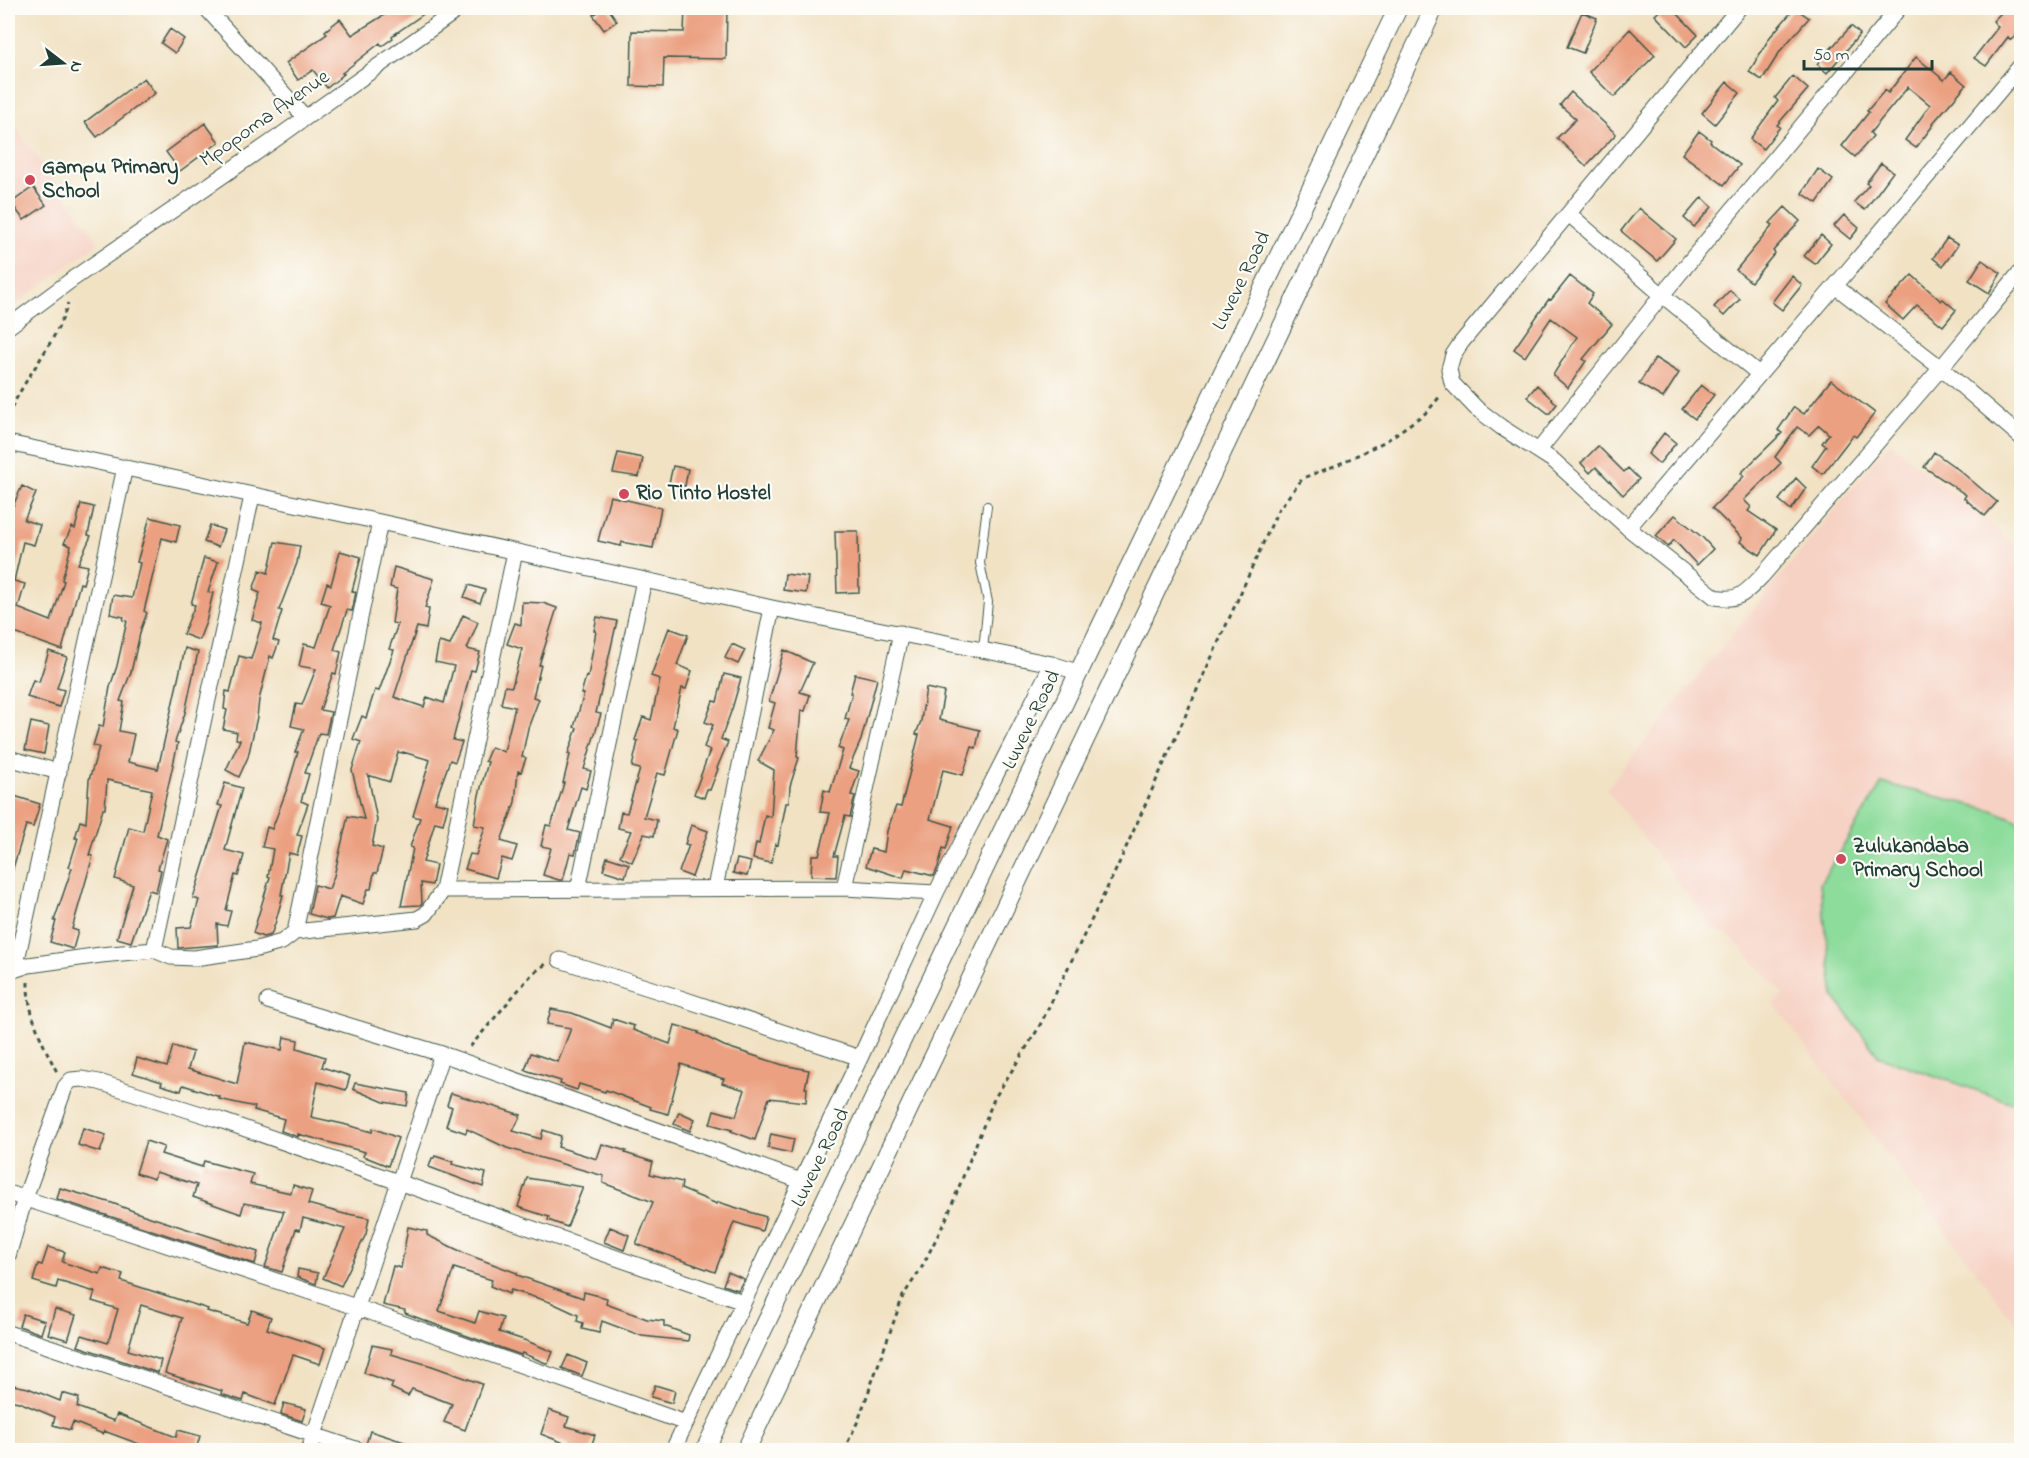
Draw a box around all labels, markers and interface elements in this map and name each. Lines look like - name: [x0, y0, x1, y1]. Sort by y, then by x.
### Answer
- north arrow: [33, 33, 93, 93]
- scale bar: [1804, 33, 1932, 71]
- text: 50 m: [1813, 43, 1850, 69]
- text: N: [62, 58, 88, 76]
- street label: Mpopoma Avenue: [194, 62, 337, 175]
- place label: Gampu Primary School: [42, 153, 179, 207]
- marker: Gampu Primary School: [23, 173, 37, 187]
- street label: Luveve Road: [1205, 226, 1279, 336]
- place label: Rio Tinto Hostel: [636, 479, 771, 509]
- marker: Rio Tinto Hostel: [617, 487, 631, 501]
- street label: Luveve Road: [995, 665, 1069, 775]
- place label: Zulukandaba Primary School: [1853, 832, 1983, 888]
- marker: Zulukandaba Primary School: [1834, 852, 1848, 866]
- street label: Luveve Road: [784, 1103, 858, 1213]

